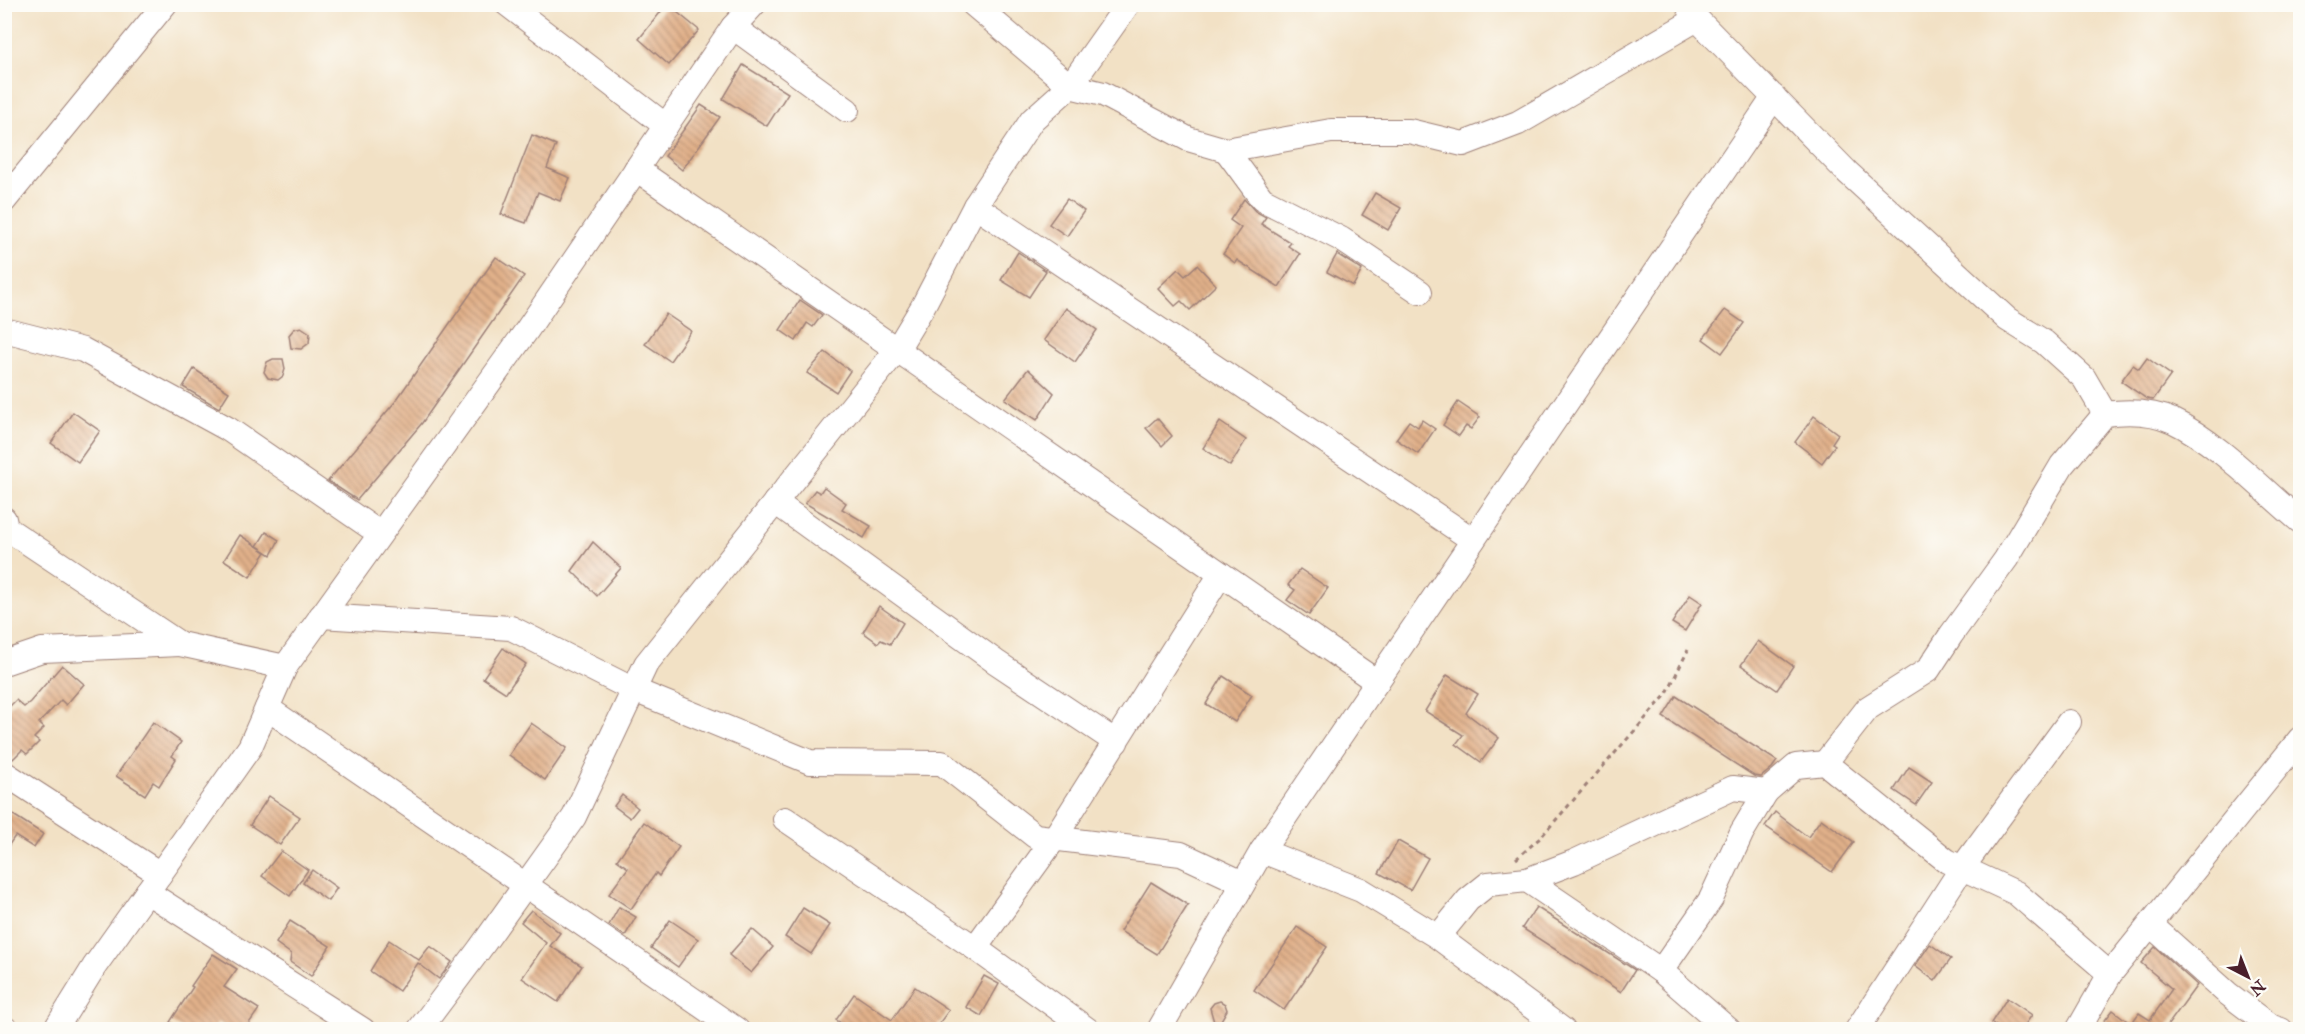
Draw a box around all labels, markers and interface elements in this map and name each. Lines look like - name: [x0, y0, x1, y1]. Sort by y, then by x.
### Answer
- north arrow: [2218, 947, 2278, 1007]
- text: N: [2245, 975, 2270, 1000]

